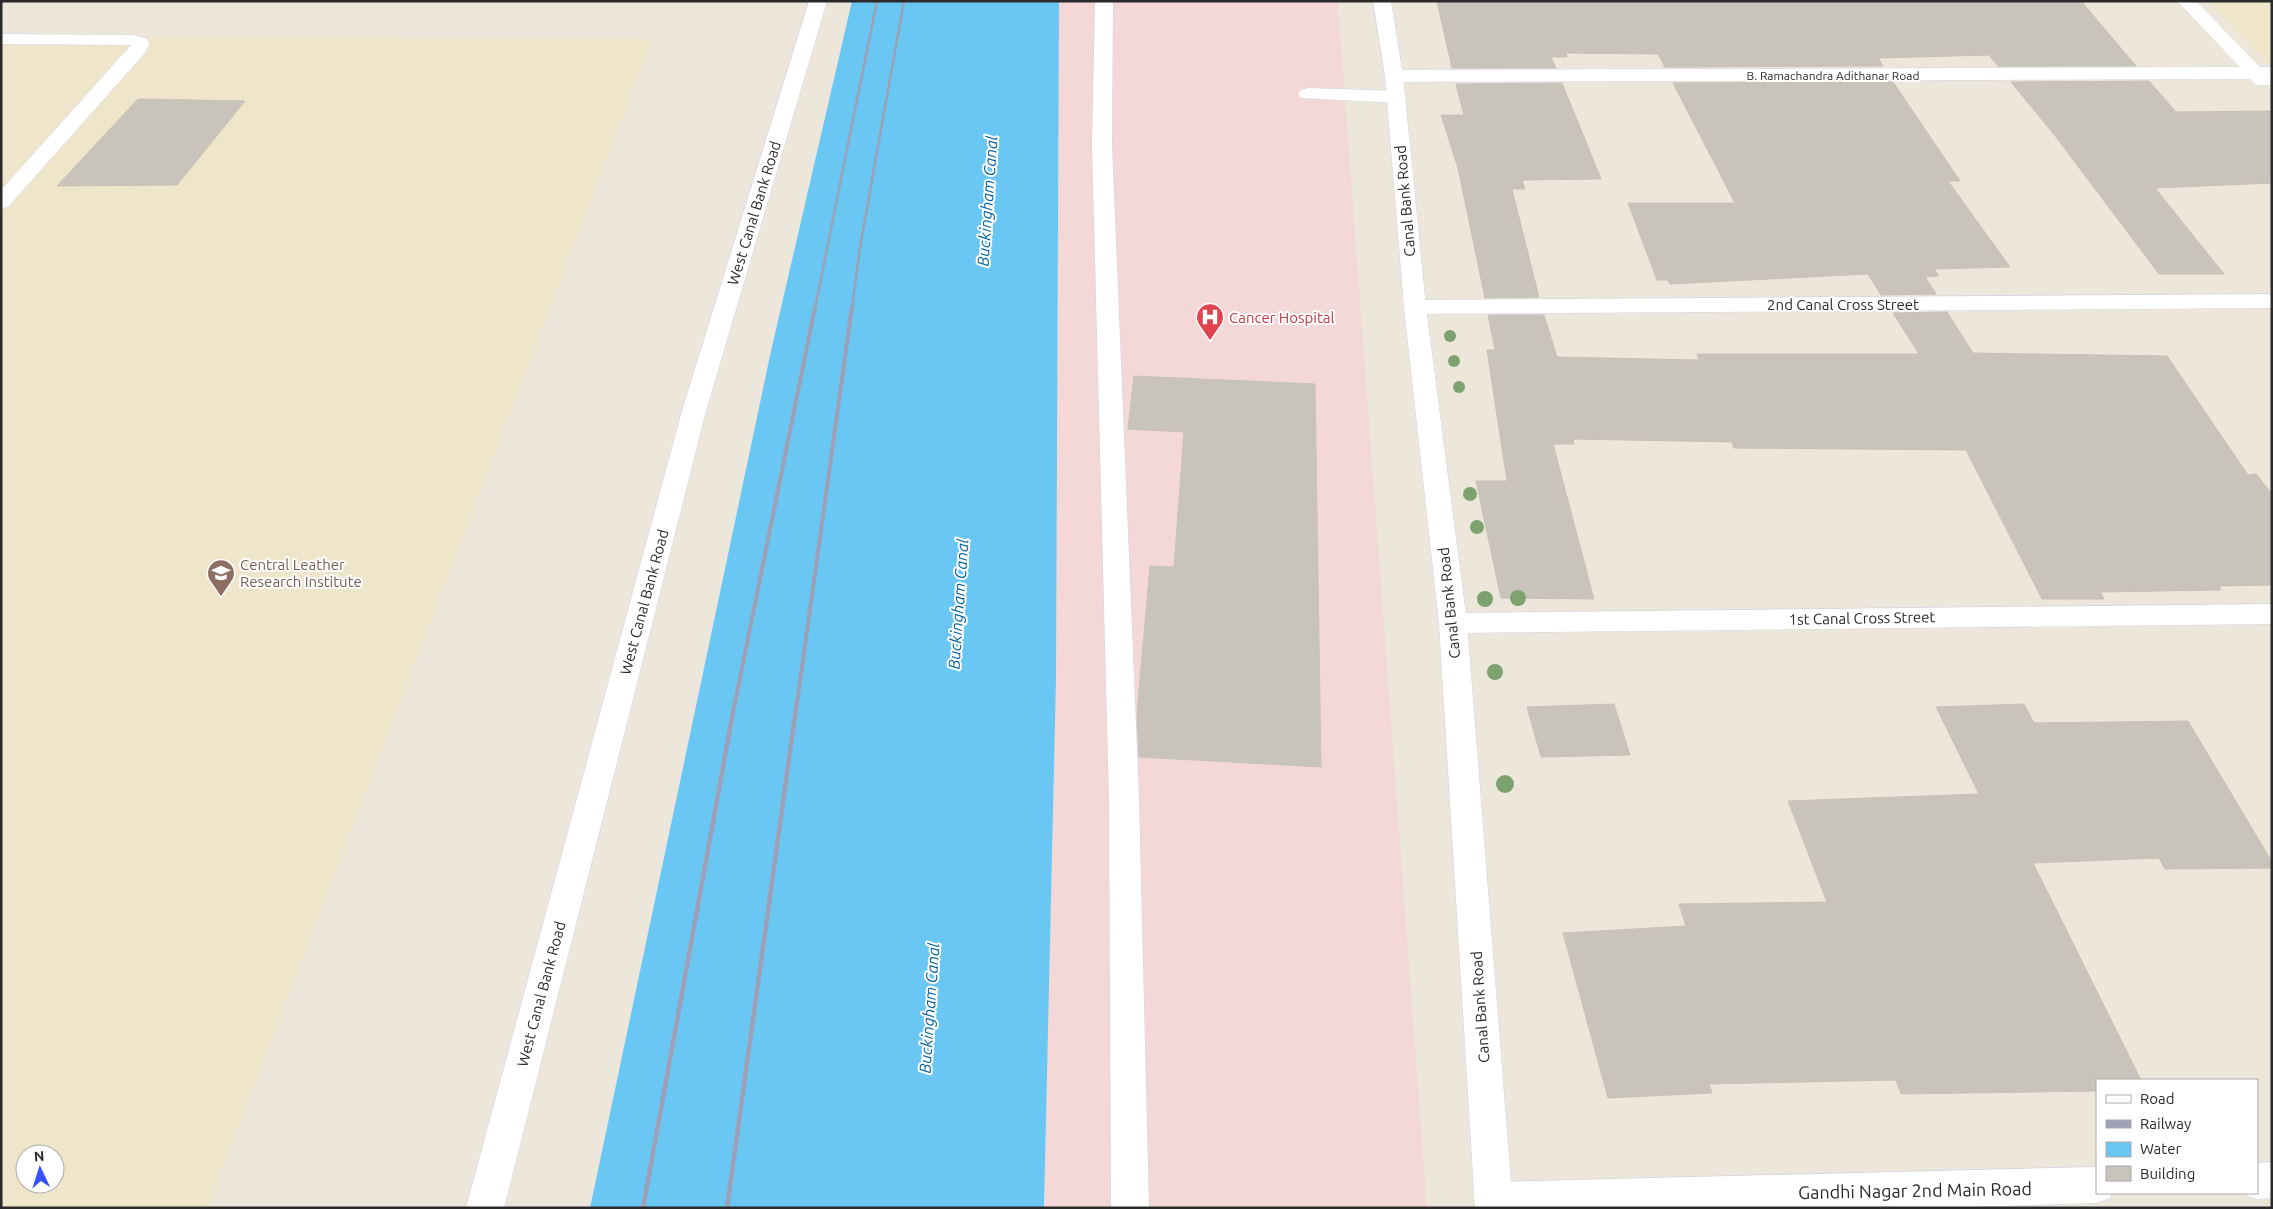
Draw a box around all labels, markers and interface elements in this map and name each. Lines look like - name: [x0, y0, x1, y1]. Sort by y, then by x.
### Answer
- street label: B. Ramachandra Adithanar Road: [1747, 69, 1919, 82]
- water label: Buckingham Canal: [973, 135, 1001, 267]
- street label: West Canal Bank Road: [724, 139, 784, 287]
- street label: Canal Bank Road: [1392, 144, 1418, 258]
- street label: 2nd Canal Cross Street: [1767, 296, 1919, 313]
- hospital icon: Cancer Hospital: [1195, 302, 1225, 341]
- place label: Cancer Hospital: [1229, 309, 1335, 326]
- street label: West Canal Bank Road: [616, 527, 672, 677]
- water label: Buckingham Canal: [944, 538, 972, 670]
- street label: Canal Bank Road: [1435, 546, 1463, 660]
- place label: Central Leather Research Institute: [240, 556, 362, 590]
- school or university icon: Central Leather Research Institute: [206, 558, 236, 597]
- street label: 1st Canal Cross Street: [1788, 608, 1936, 628]
- street label: West Canal Bank Road: [513, 919, 569, 1069]
- water label: Buckingham Canal: [915, 942, 943, 1074]
- street label: Canal Bank Road: [1468, 951, 1492, 1063]
- legend: [2096, 1079, 2258, 1194]
- text: Road: [2140, 1090, 2175, 1107]
- text: Railway: [2140, 1115, 2191, 1132]
- text: Water: [2140, 1140, 2181, 1157]
- north arrow: [15, 1144, 65, 1194]
- text: N: [33, 1148, 45, 1164]
- text: Building: [2140, 1165, 2195, 1182]
- street label: Gandhi Nagar 2nd Main Road: [1798, 1178, 2032, 1202]

